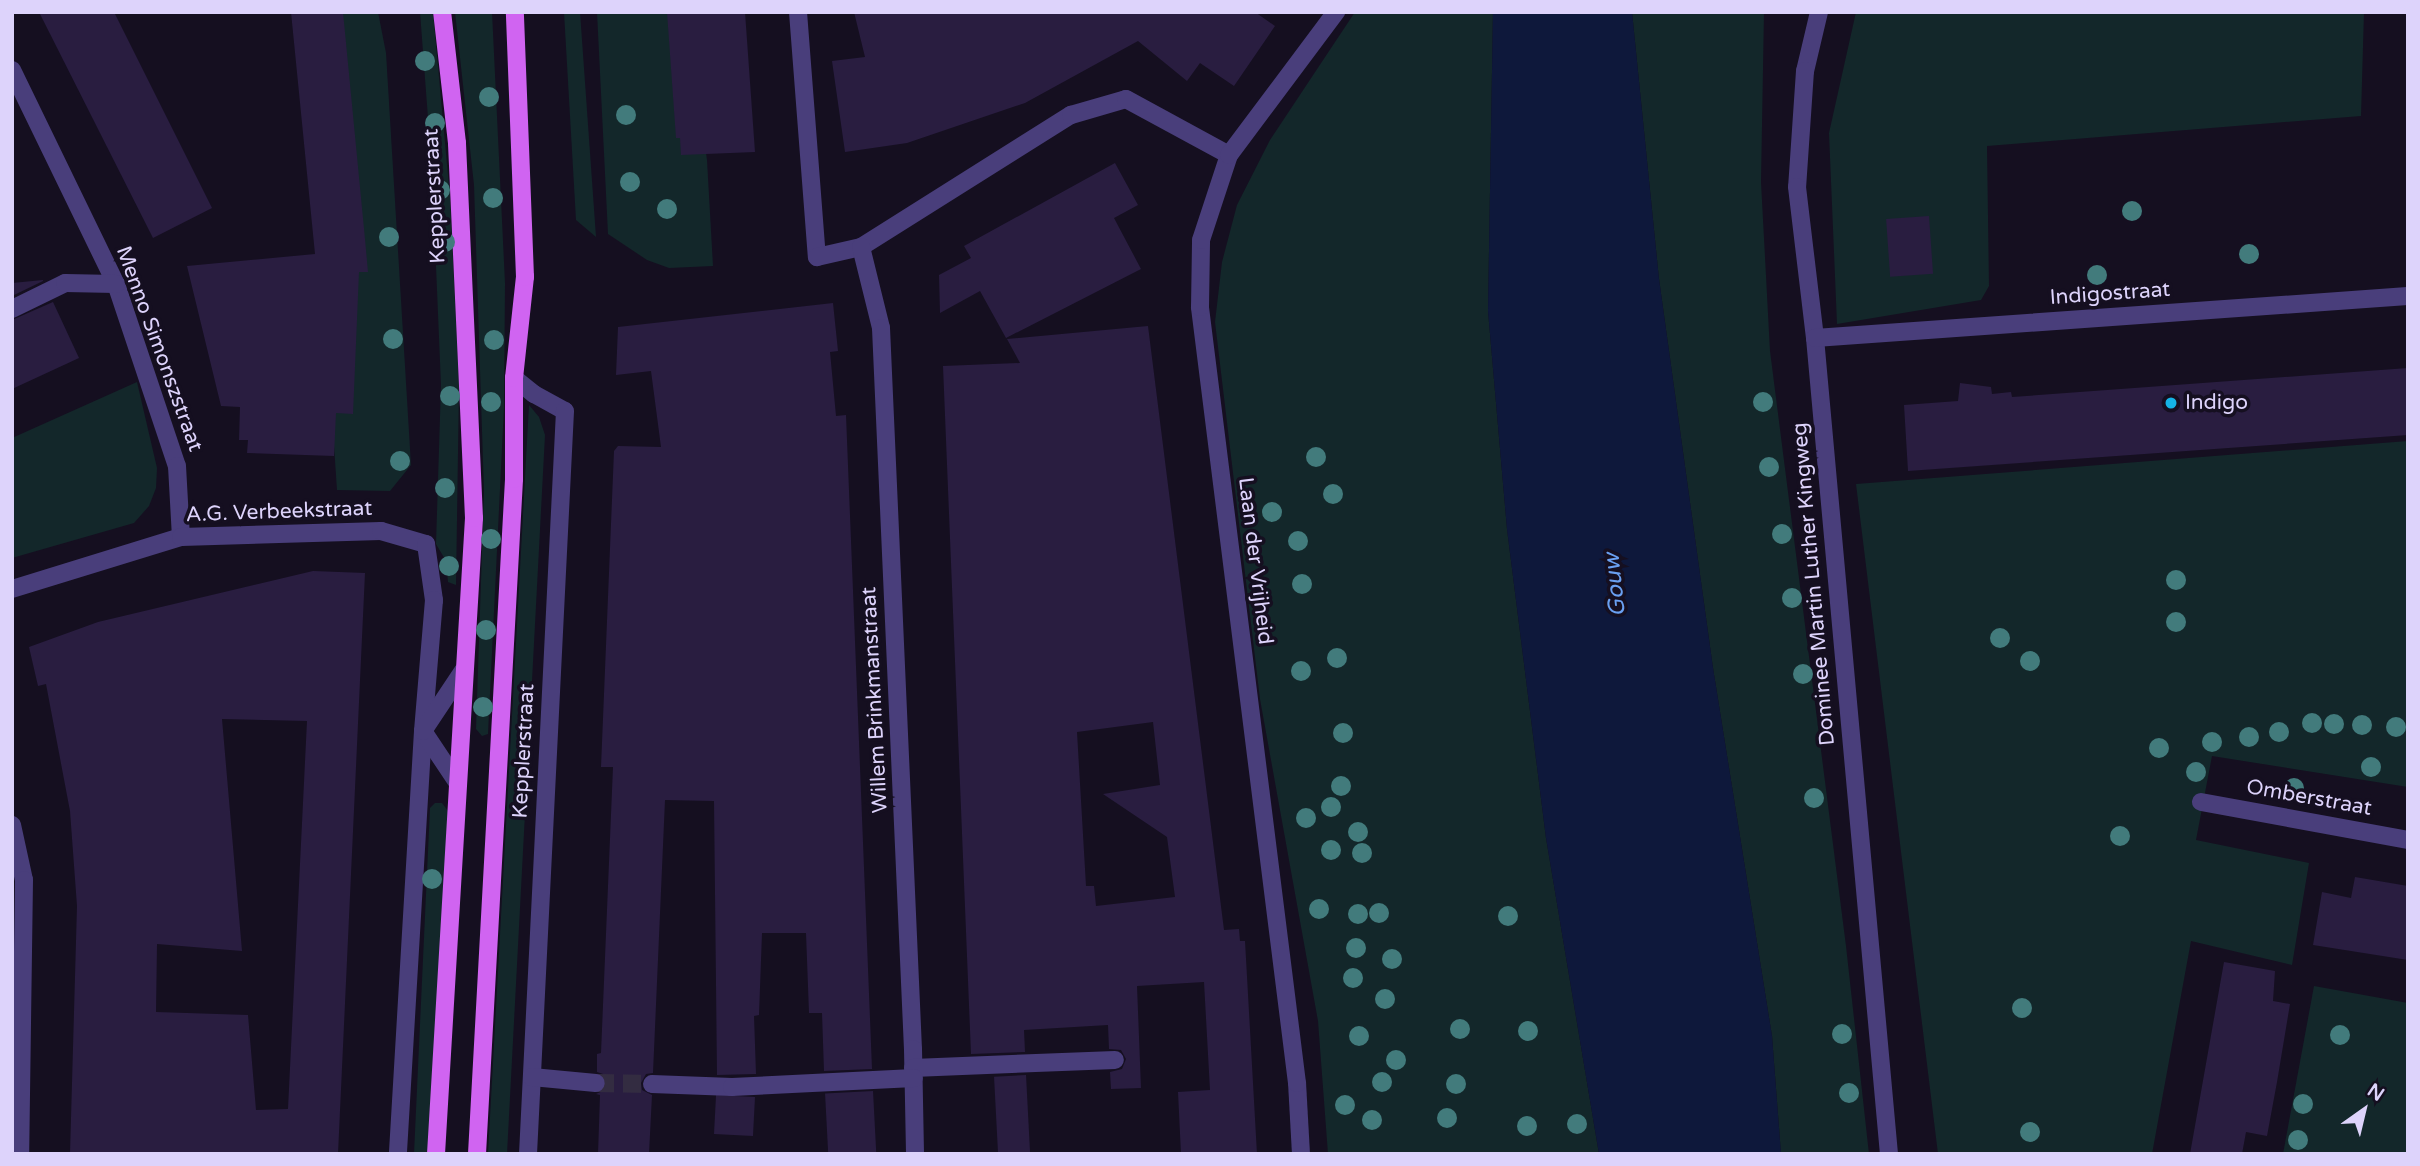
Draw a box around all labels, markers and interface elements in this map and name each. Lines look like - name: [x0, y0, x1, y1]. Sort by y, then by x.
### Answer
- street label: Kepplerstraat: [419, 128, 451, 264]
- street label: Menno Simonszstraat: [110, 243, 208, 455]
- street label: Indigostraat: [2049, 277, 2171, 311]
- place label: Indigo: [2185, 390, 2248, 416]
- marker: Indigo: [2163, 395, 2179, 411]
- street label: Dominee Martin Luther Kingweg: [1787, 421, 1841, 747]
- street label: Laan der Vrijheid: [1232, 476, 1278, 646]
- street label: A.G. Verbeekstraat: [185, 496, 373, 528]
- water label: Gouw: [1598, 552, 1632, 618]
- street label: Willem Brinkmanstraat: [856, 586, 894, 814]
- street label: Kepplerstraat: [508, 683, 540, 819]
- street label: Omberstraat: [2244, 775, 2374, 821]
- north arrow: [2329, 1075, 2399, 1145]
- text: N: [2363, 1079, 2388, 1106]

